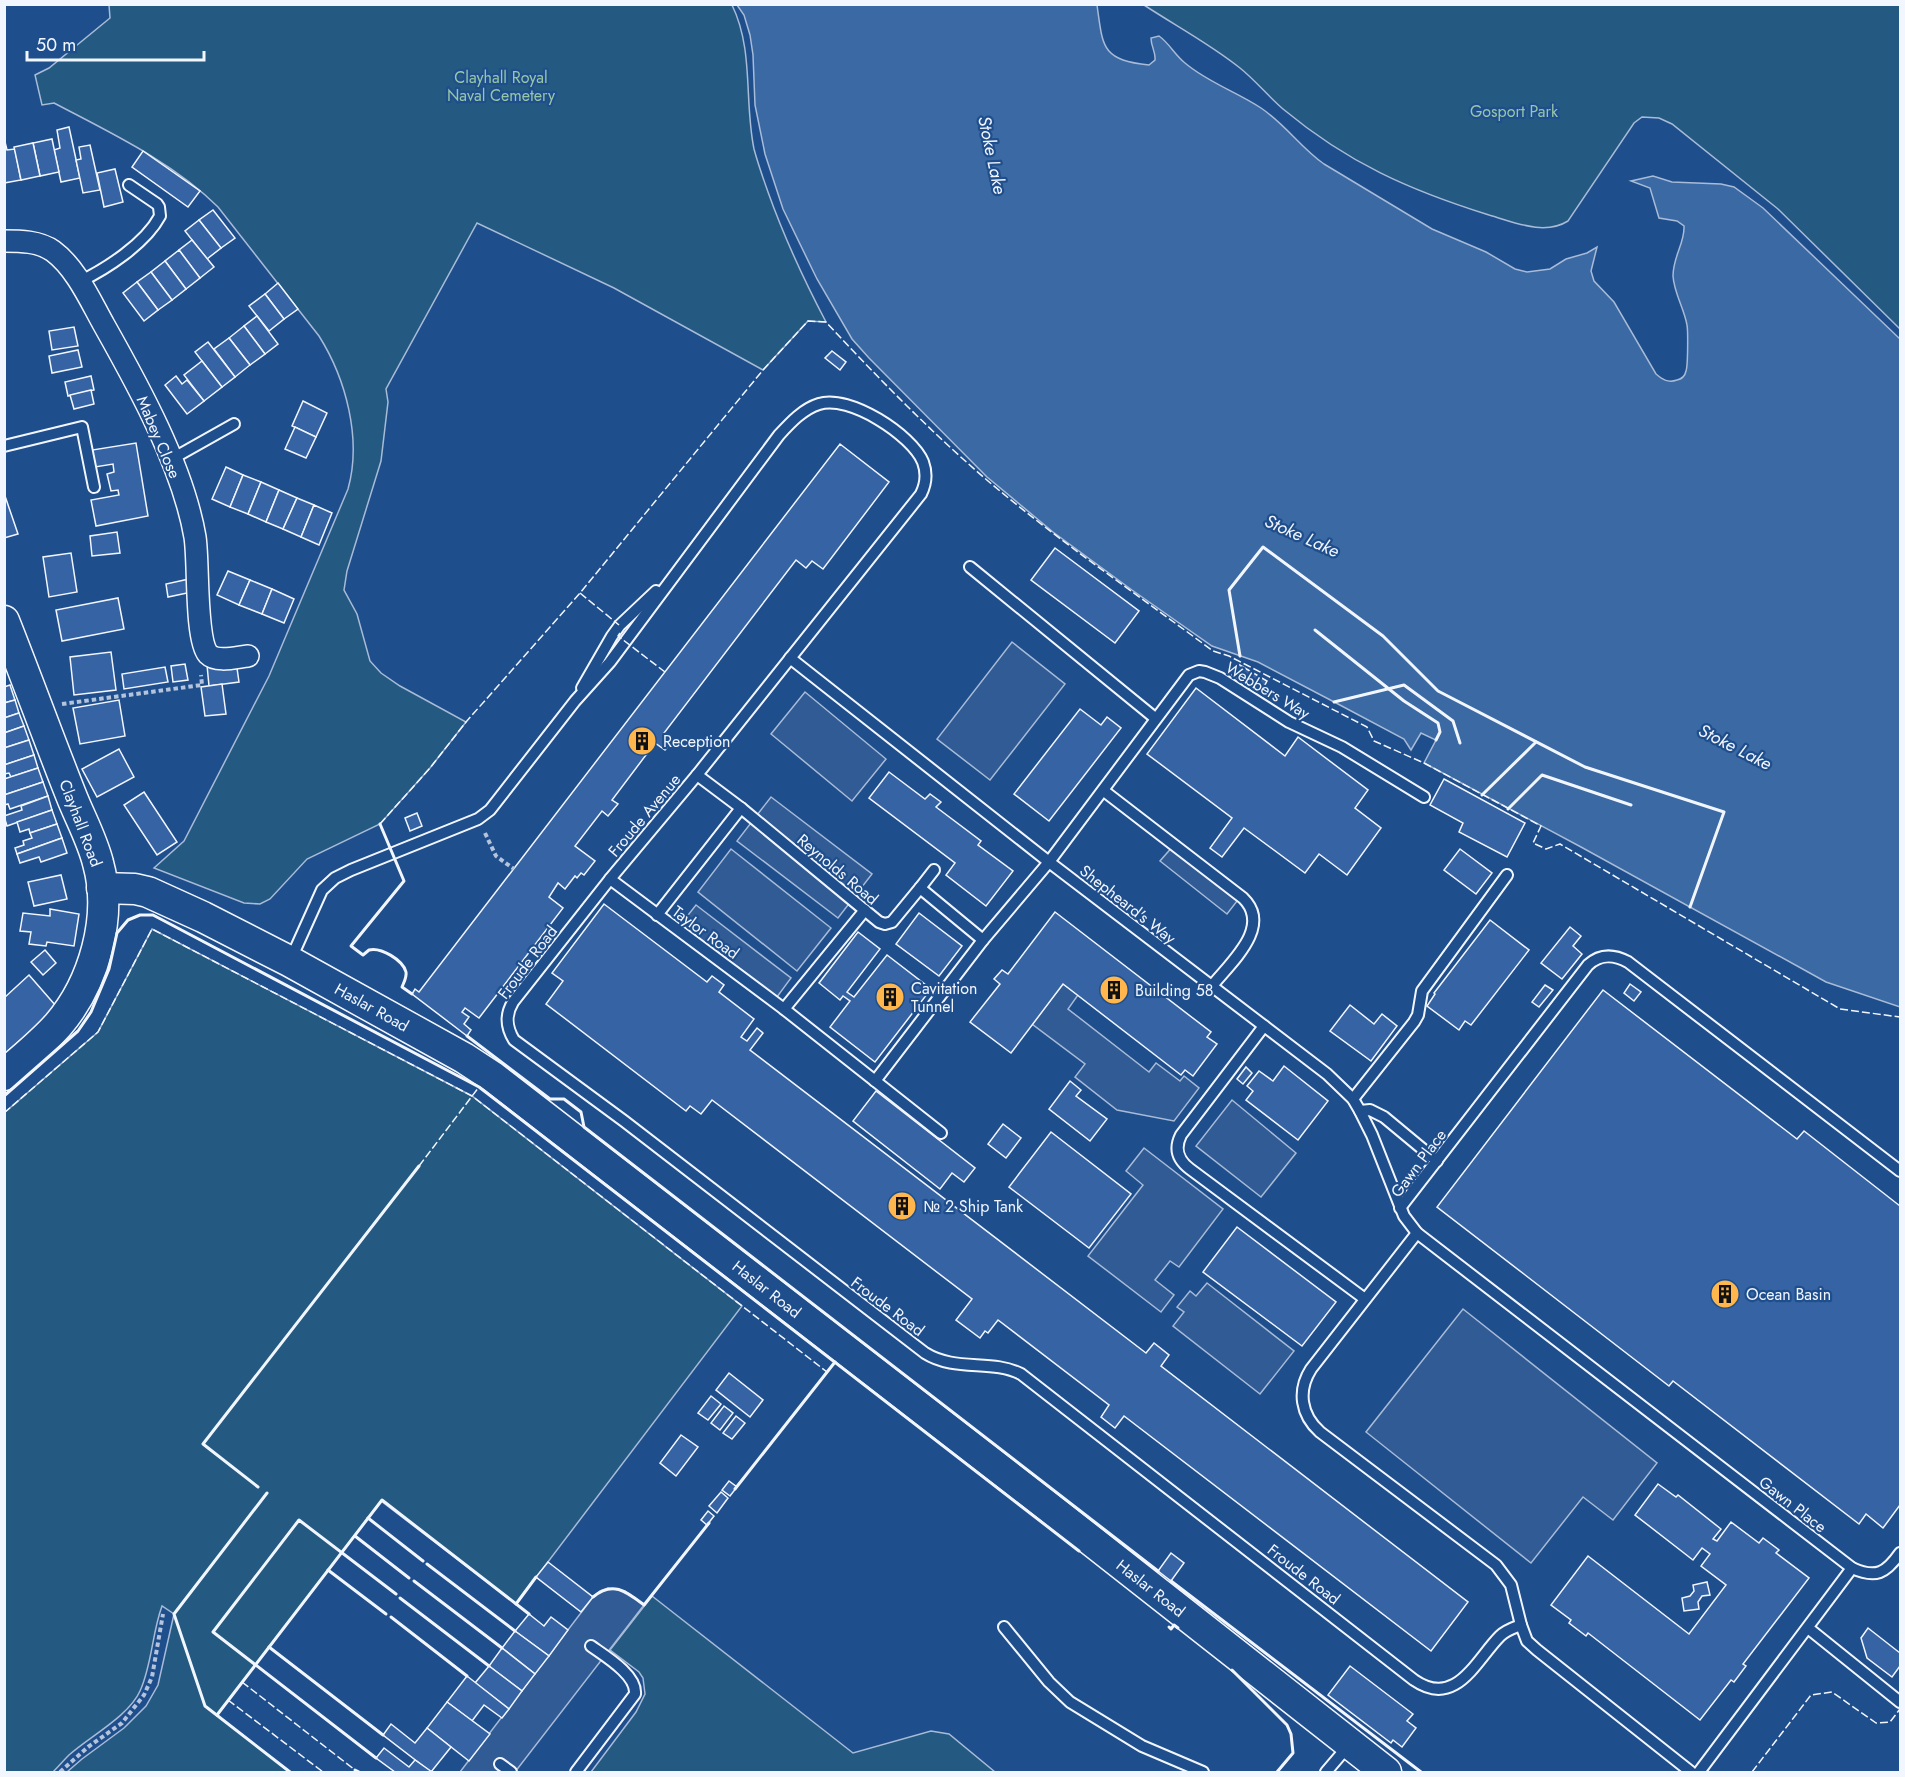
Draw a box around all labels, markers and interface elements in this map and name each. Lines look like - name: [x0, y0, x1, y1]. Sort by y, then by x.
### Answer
- scale bar: [27, 24, 204, 62]
- text: 50 m: [36, 32, 76, 58]
- park label: Clayhall Royal Naval Cemetery: [447, 66, 556, 107]
- park label: Gosport Park: [1470, 100, 1559, 123]
- water label: Stoke Lake: [971, 113, 1013, 197]
- street label: Mabey Close: [131, 392, 186, 482]
- water label: Stoke Lake: [1260, 508, 1344, 564]
- street label: Webbers Way: [1221, 656, 1315, 725]
- water label: Stoke Lake: [1694, 717, 1776, 777]
- building icon: Reception: [626, 725, 658, 757]
- place label: Reception: [663, 730, 730, 753]
- street label: Froude Avenue: [603, 769, 686, 862]
- street label: Clayhall Road: [53, 776, 108, 870]
- street label: Reynolds Road: [792, 829, 883, 910]
- street label: Shepheard's Way: [1075, 859, 1181, 950]
- street label: Taylor Road: [668, 900, 744, 965]
- street label: Froude Road: [492, 921, 563, 1004]
- building icon: Building 58: [1098, 974, 1130, 1006]
- place label: Cavitation Tunnel: [911, 977, 977, 1018]
- street label: Haslar Road: [330, 978, 413, 1037]
- place label: Building 58: [1135, 979, 1214, 1002]
- building icon: Cavitation Tunnel: [874, 981, 906, 1013]
- street label: Gawn Place: [1385, 1124, 1452, 1202]
- building icon: № 2 Ship Tank: [886, 1190, 918, 1222]
- place label: № 2 Ship Tank: [923, 1195, 1024, 1218]
- street label: Haslar Road: [727, 1255, 806, 1324]
- street label: Froude Road: [846, 1271, 929, 1342]
- building icon: Ocean Basin: [1709, 1278, 1741, 1310]
- place label: Ocean Basin: [1746, 1283, 1831, 1306]
- street label: Gawn Place: [1754, 1471, 1831, 1538]
- street label: Froude Road: [1262, 1539, 1345, 1610]
- street label: Haslar Road: [1111, 1554, 1190, 1623]

